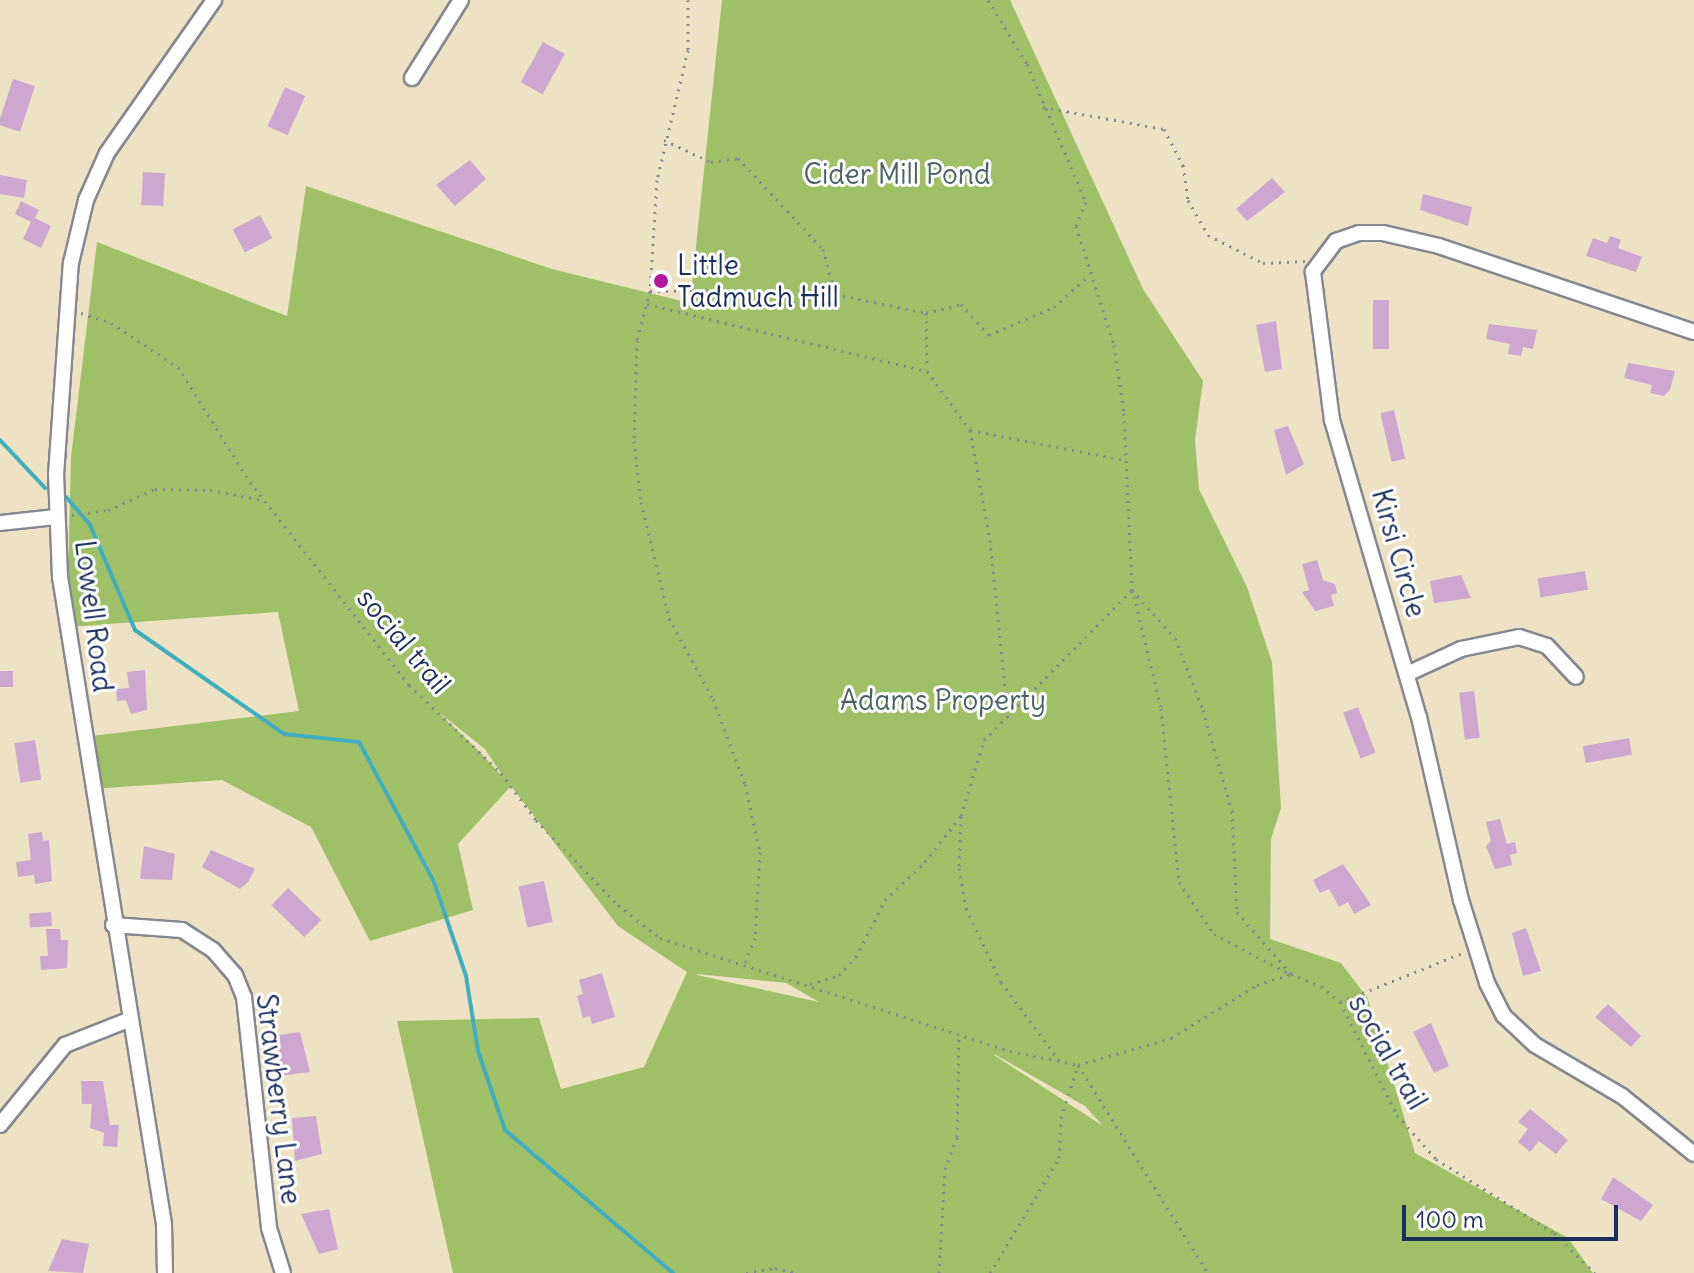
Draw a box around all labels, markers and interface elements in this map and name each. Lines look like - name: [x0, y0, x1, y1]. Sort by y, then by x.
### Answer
- park label: Cider Mill Pond: [804, 157, 990, 191]
- place label: Little Tadmuch Hill: [677, 248, 839, 314]
- marker: Little Tadmuch Hill: [652, 272, 670, 290]
- street label: Kirsi Circle: [1365, 485, 1433, 621]
- street label: Lowell Road: [68, 538, 120, 694]
- street label: social trail: [350, 582, 458, 700]
- park label: Adams Property: [840, 683, 1046, 717]
- street label: social trail: [1342, 989, 1434, 1115]
- street label: Strawberry Lane: [249, 992, 309, 1206]
- scale bar: [1406, 1189, 1622, 1239]
- text: 100 m: [1416, 1204, 1484, 1234]

